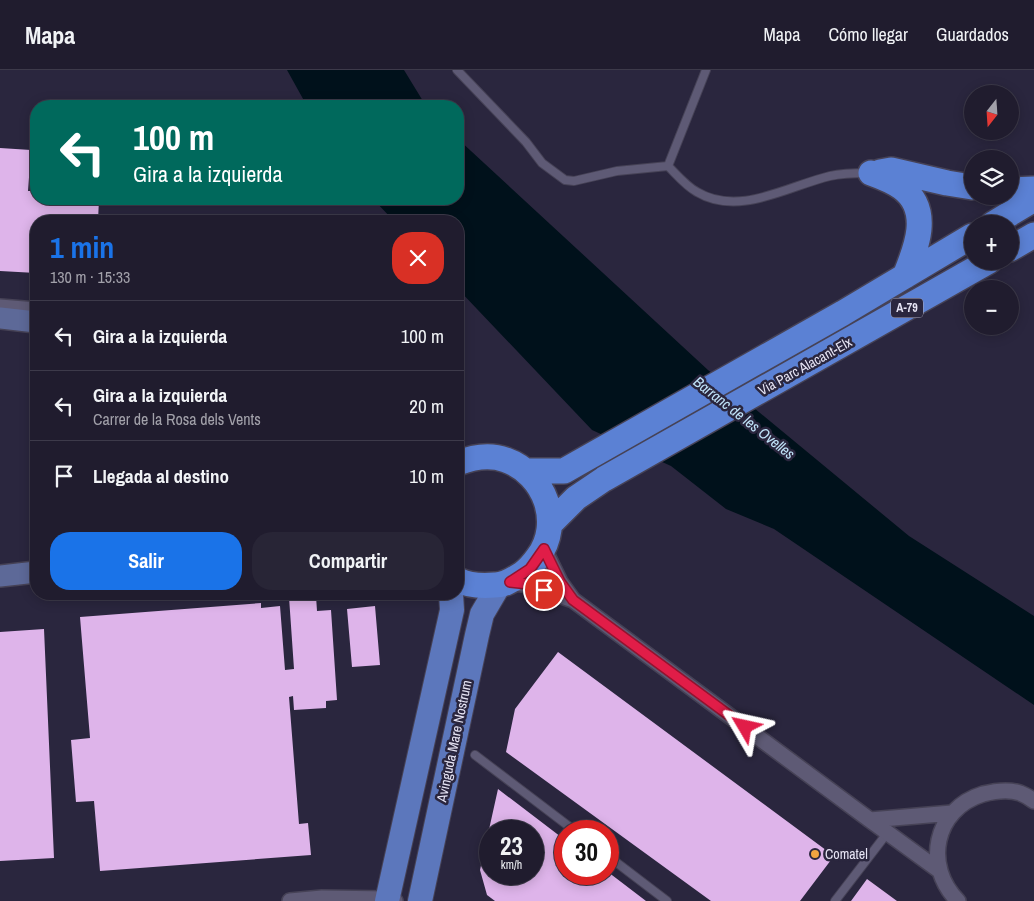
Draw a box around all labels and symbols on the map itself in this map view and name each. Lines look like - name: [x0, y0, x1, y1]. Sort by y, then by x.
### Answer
- north arrow: [964, 85, 1019, 140]
- road number: A-79: [891, 298, 923, 318]
- street label: Via Parc Alacant-Elx: [755, 333, 855, 399]
- water label: Barranc de les Ovelles: [689, 371, 800, 464]
- pin: [523, 569, 565, 611]
- street label: Avinguda Mare Nostrum: [432, 678, 476, 805]
- position arrow: [718, 700, 770, 752]
- speed limit sign: 30: [554, 820, 619, 885]
- place label: Comatel: [825, 845, 868, 863]
- marker: Comatel: [809, 848, 821, 860]

